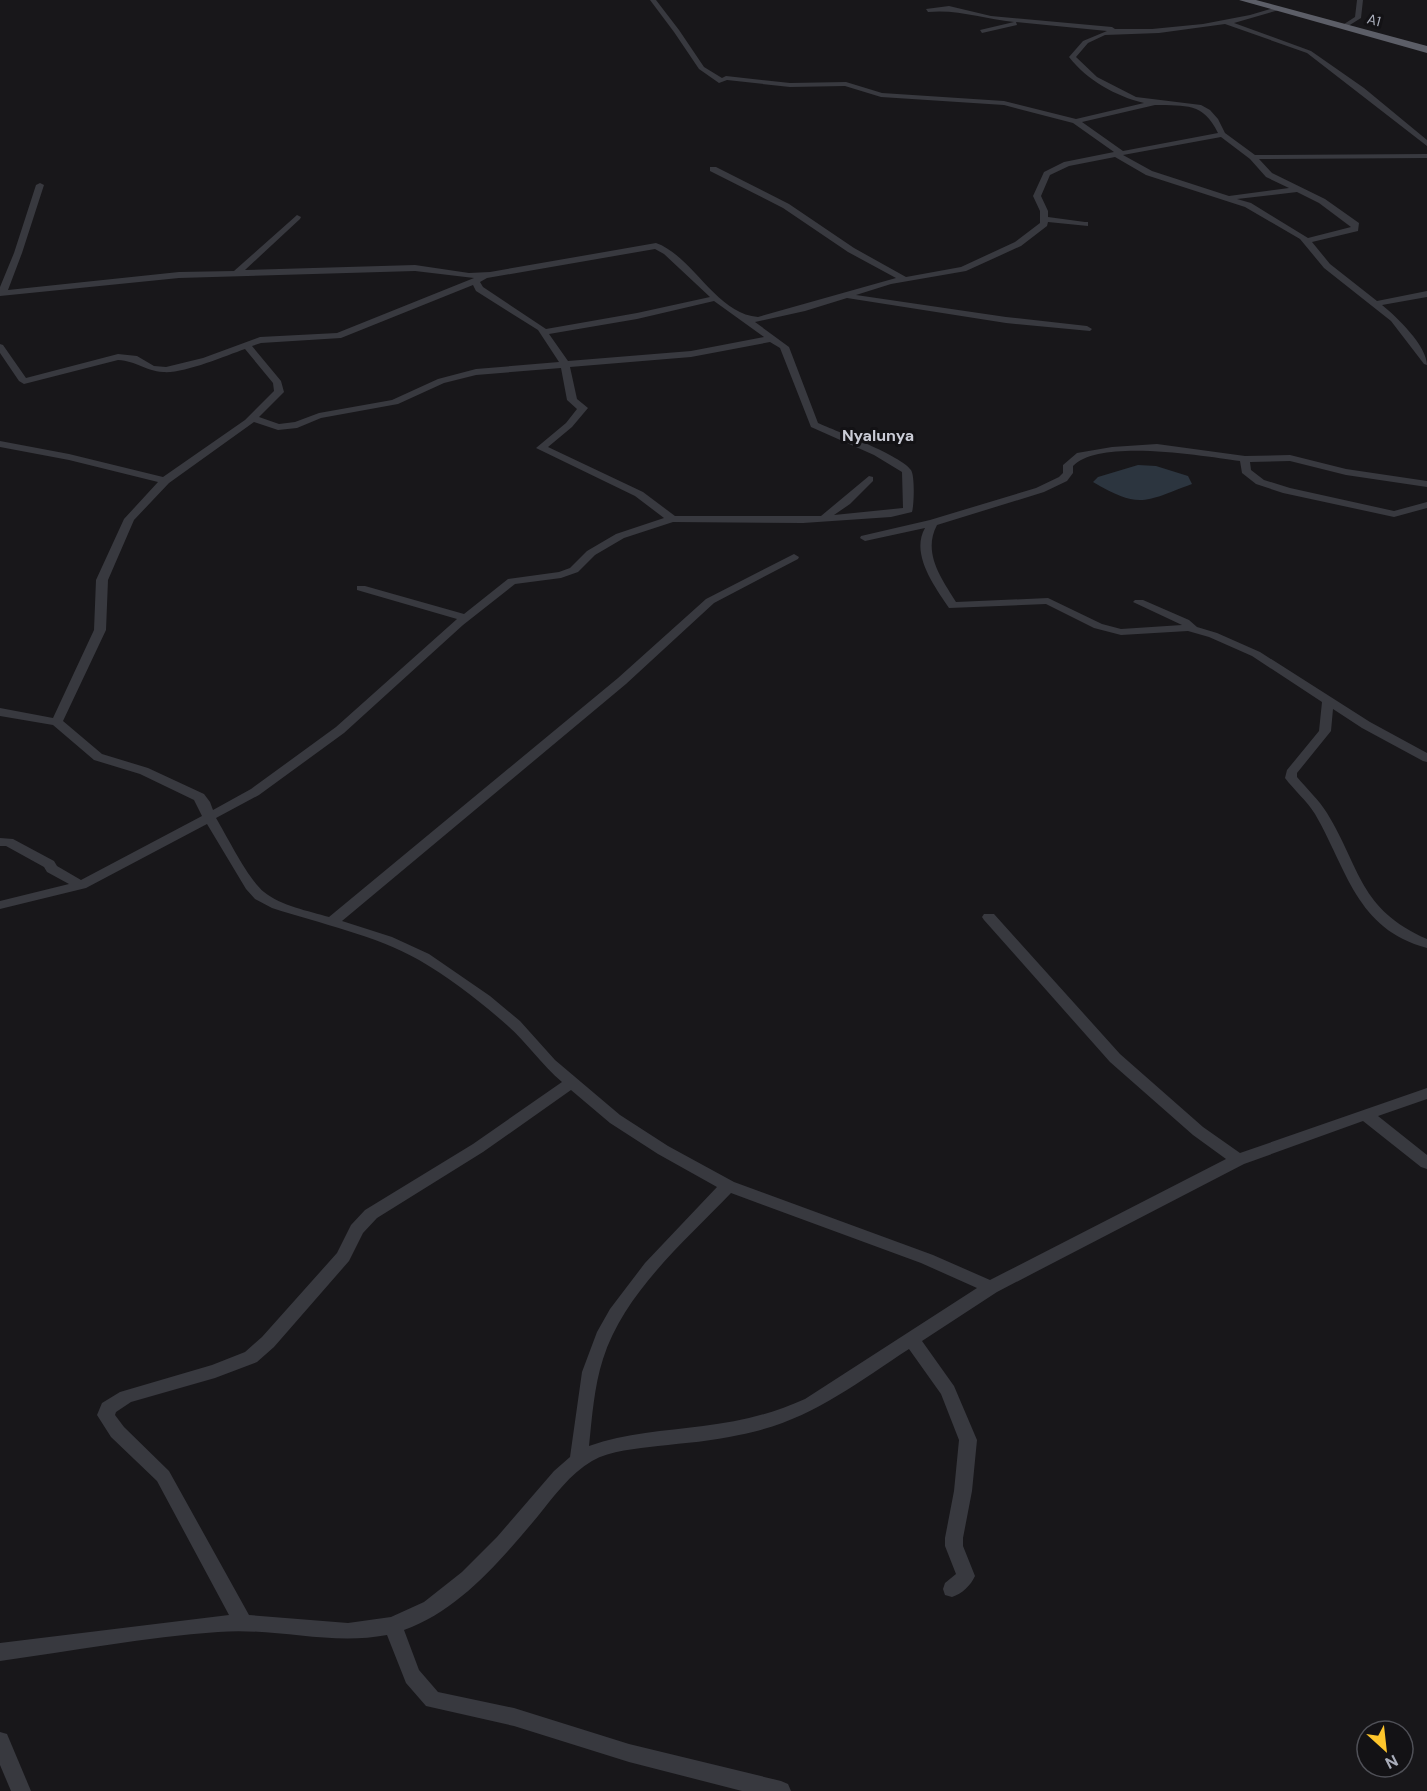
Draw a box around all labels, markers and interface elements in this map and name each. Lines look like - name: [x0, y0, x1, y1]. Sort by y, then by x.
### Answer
- street label: A1: [1365, 10, 1383, 30]
- district label: Nyalunya: [842, 425, 914, 446]
- north arrow: [1355, 1719, 1415, 1779]
- text: N: [1382, 1750, 1402, 1774]

